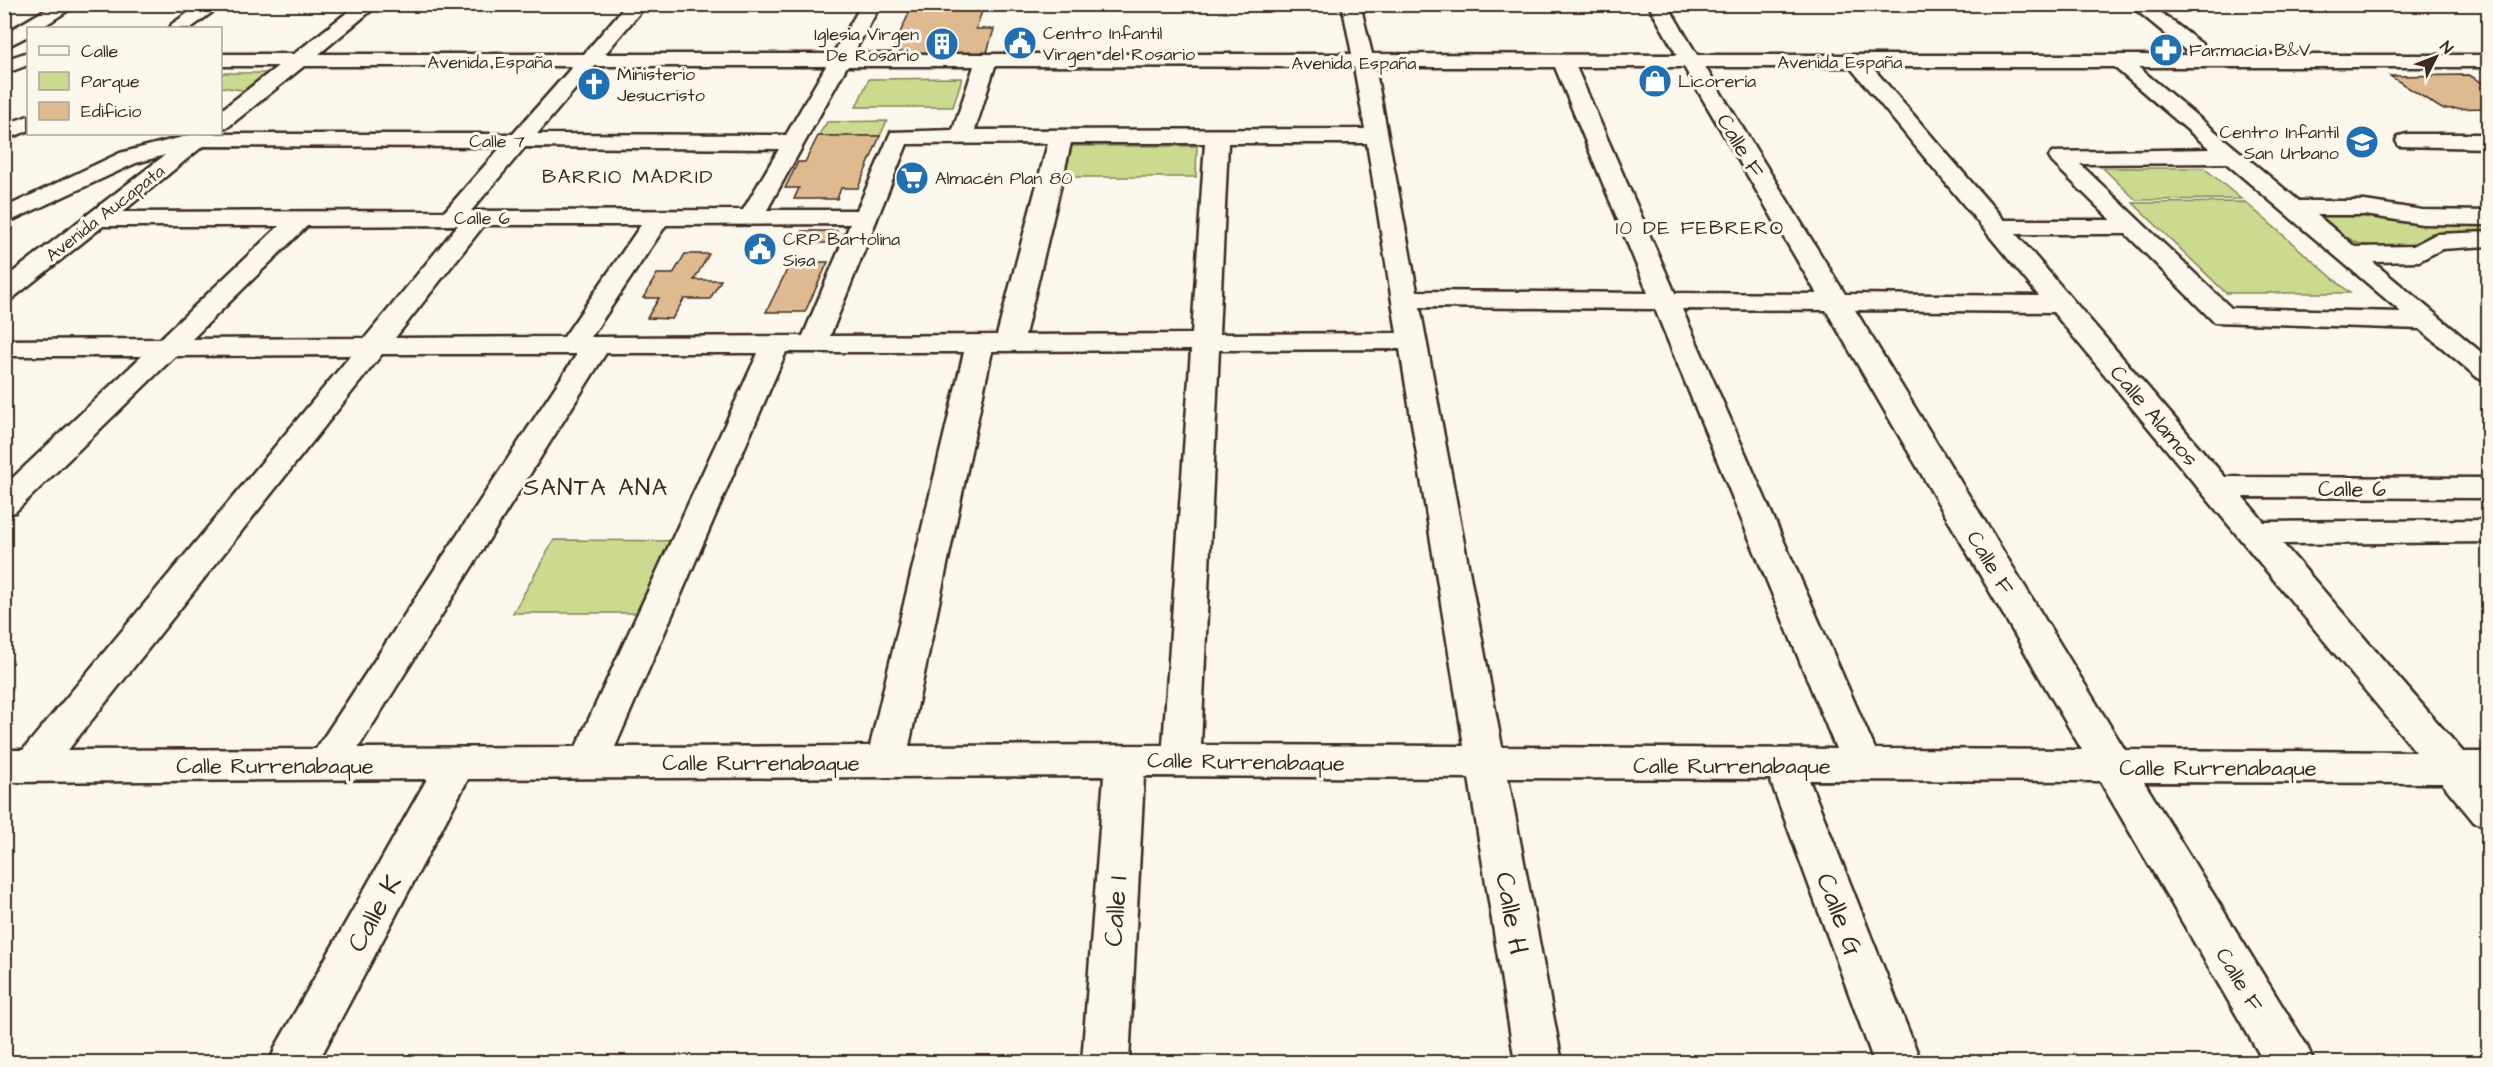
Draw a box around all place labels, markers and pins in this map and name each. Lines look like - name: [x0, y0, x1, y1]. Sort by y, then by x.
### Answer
- place label: Centro Infantil Virgen del Rosario: [1043, 21, 1195, 68]
- place label: Iglesia Virgen De Rosario: [814, 22, 919, 68]
- public building icon: Centro Infantil Virgen del Rosario: [1002, 25, 1038, 61]
- building icon: Iglesia Virgen De Rosario: [924, 26, 960, 62]
- pharmacy icon: Farmacia B&V: [2148, 32, 2184, 68]
- place label: Farmacia B&V: [2189, 38, 2310, 63]
- place label: Ministerio Jesucristo: [617, 62, 705, 108]
- shop icon: Licorería: [1637, 63, 1673, 99]
- church icon: Ministerio Jesucristo: [576, 66, 612, 102]
- place label: Licorería: [1678, 69, 1756, 94]
- place label: Centro Infantil San Urbano: [2220, 120, 2339, 166]
- school or university icon: Centro Infantil San Urbano: [2344, 124, 2380, 160]
- supermarket icon: Almacén Plan 80: [894, 160, 930, 196]
- place label: Almacén Plan 80: [935, 166, 1073, 191]
- place label: CRP Bartolina Sisa: [783, 227, 900, 273]
- public building icon: CRP Bartolina Sisa: [742, 231, 778, 267]

